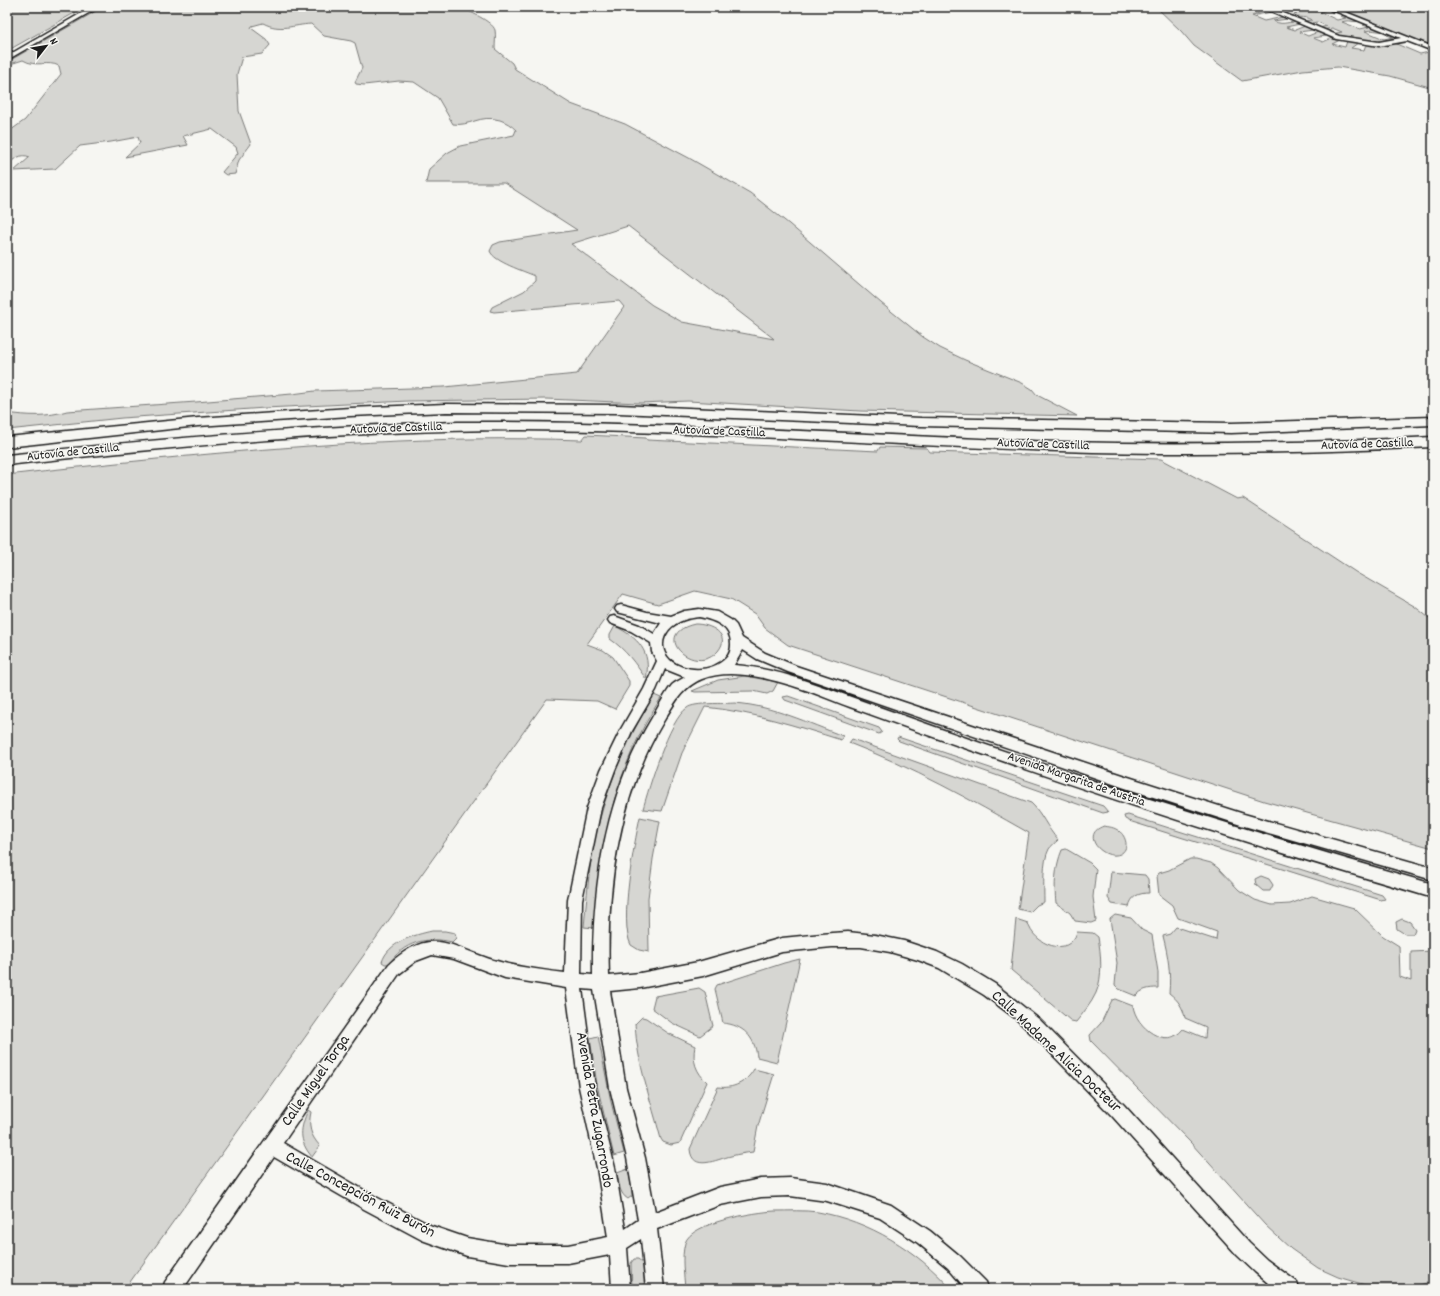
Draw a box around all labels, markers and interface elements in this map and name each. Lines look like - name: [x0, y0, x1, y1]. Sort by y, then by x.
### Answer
- north arrow: [26, 26, 66, 66]
- text: N: [45, 35, 61, 49]
- street label: Autovía de Castilla: [349, 418, 443, 440]
- street label: Autovía de Castilla: [672, 421, 766, 443]
- street label: Autovía de Castilla: [996, 434, 1090, 456]
- street label: Autovía de Castilla: [1320, 434, 1414, 456]
- street label: Autovía de Castilla: [26, 439, 121, 467]
- street label: Avenida Margarita de Austria: [1005, 748, 1148, 813]
- street label: Calle Madame Alicia Docteur: [986, 985, 1126, 1119]
- street label: Calle Miguel Torga: [276, 1030, 356, 1131]
- street label: Avenida Petra Zugarrondo: [569, 1030, 619, 1190]
- street label: Calle Concepción Ruiz Burón: [281, 1146, 439, 1244]

